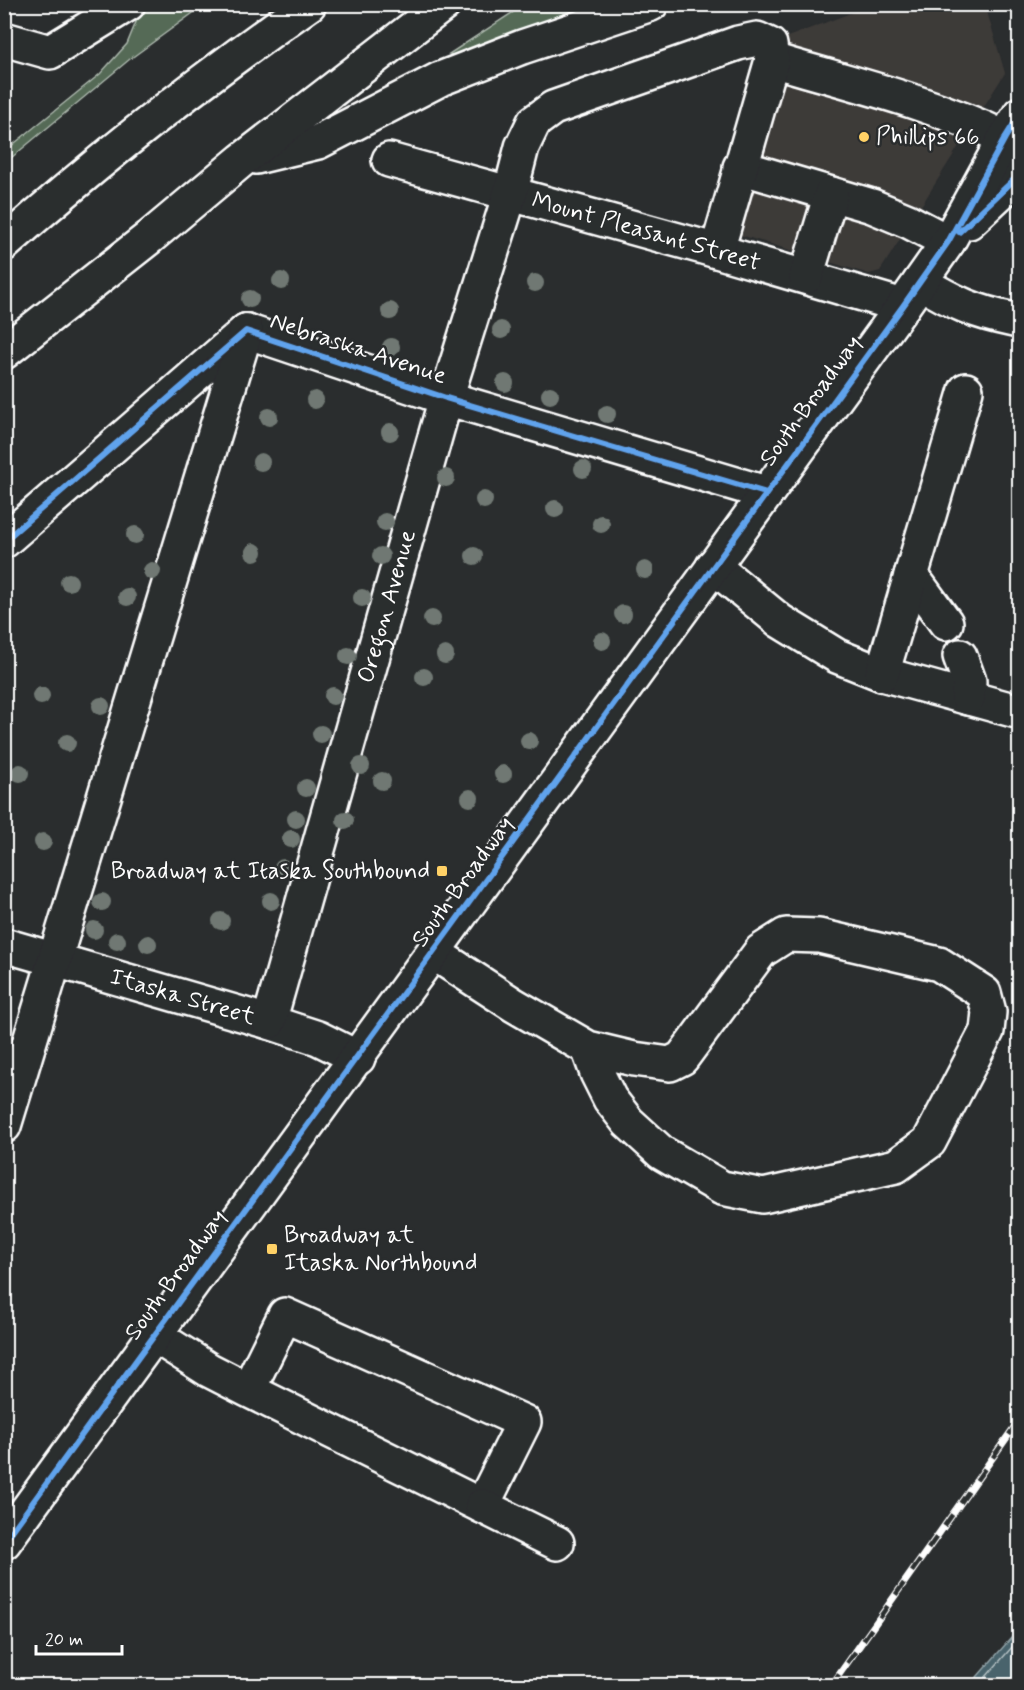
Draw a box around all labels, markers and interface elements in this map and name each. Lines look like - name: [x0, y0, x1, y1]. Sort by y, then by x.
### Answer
- place label: Phillips 66: [876, 122, 980, 153]
- marker: Phillips 66: [857, 130, 871, 144]
- street label: Mount Pleasant Street: [528, 185, 764, 279]
- street label: Nebraska Avenue: [266, 306, 450, 392]
- street label: South Broadway: [753, 329, 869, 473]
- street label: Oregon Avenue: [350, 526, 423, 687]
- street label: South Broadway: [405, 810, 521, 954]
- place label: Broadway at Itaska Southbound: [111, 856, 430, 887]
- marker: Broadway at Itaska Southbound: [435, 864, 449, 878]
- street label: Itaska Street: [106, 961, 259, 1033]
- street label: South Broadway: [118, 1203, 234, 1347]
- place label: Broadway at Itaska Northbound: [284, 1220, 477, 1279]
- marker: Broadway at Itaska Northbound: [265, 1242, 279, 1256]
- scale bar: [36, 1618, 122, 1656]
- text: 20 m: [45, 1628, 83, 1652]

